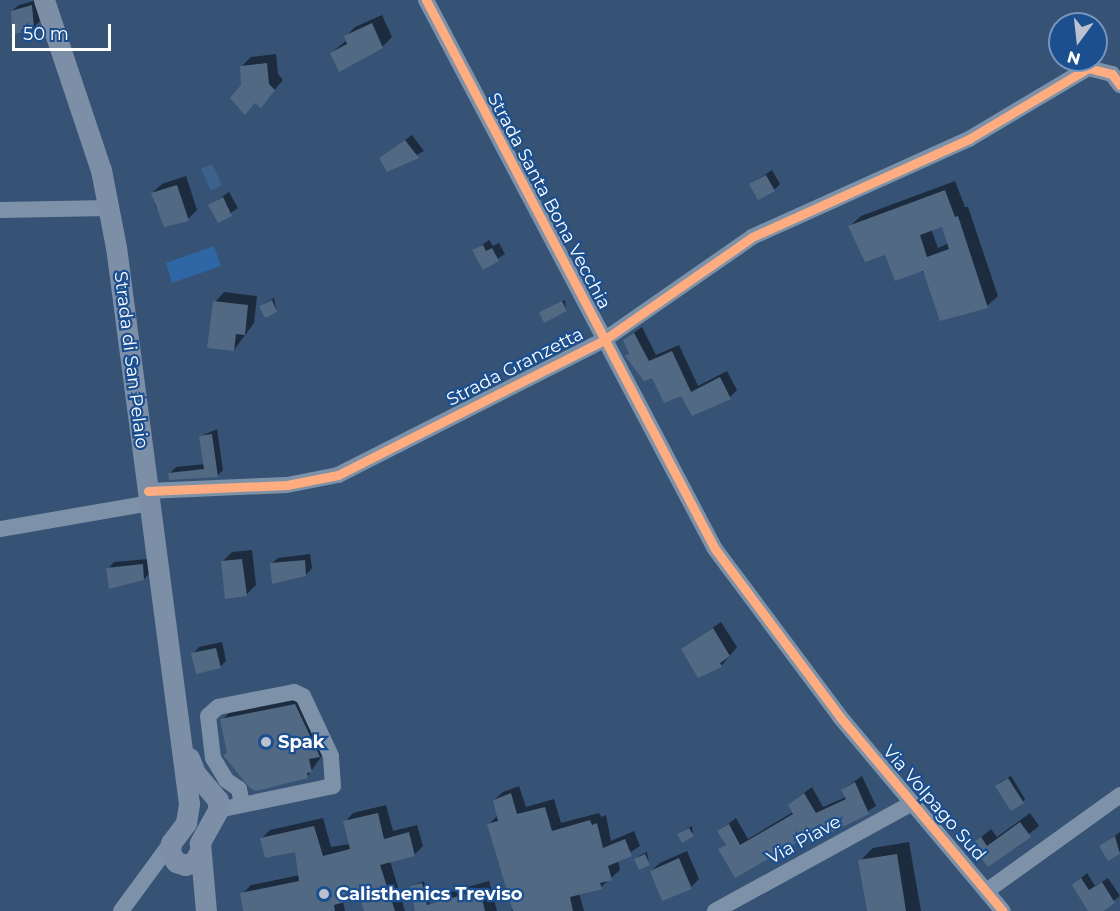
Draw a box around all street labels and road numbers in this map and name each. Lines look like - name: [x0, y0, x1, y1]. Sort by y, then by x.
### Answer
- street label: Strada Santa Bona Vecchia: [483, 89, 615, 313]
- street label: Strada di San Pelaio: [109, 270, 153, 450]
- street label: Strada Granzetta: [443, 323, 587, 411]
- street label: Via Volpago Sud: [878, 741, 990, 865]
- street label: Via Piave: [763, 811, 845, 869]

